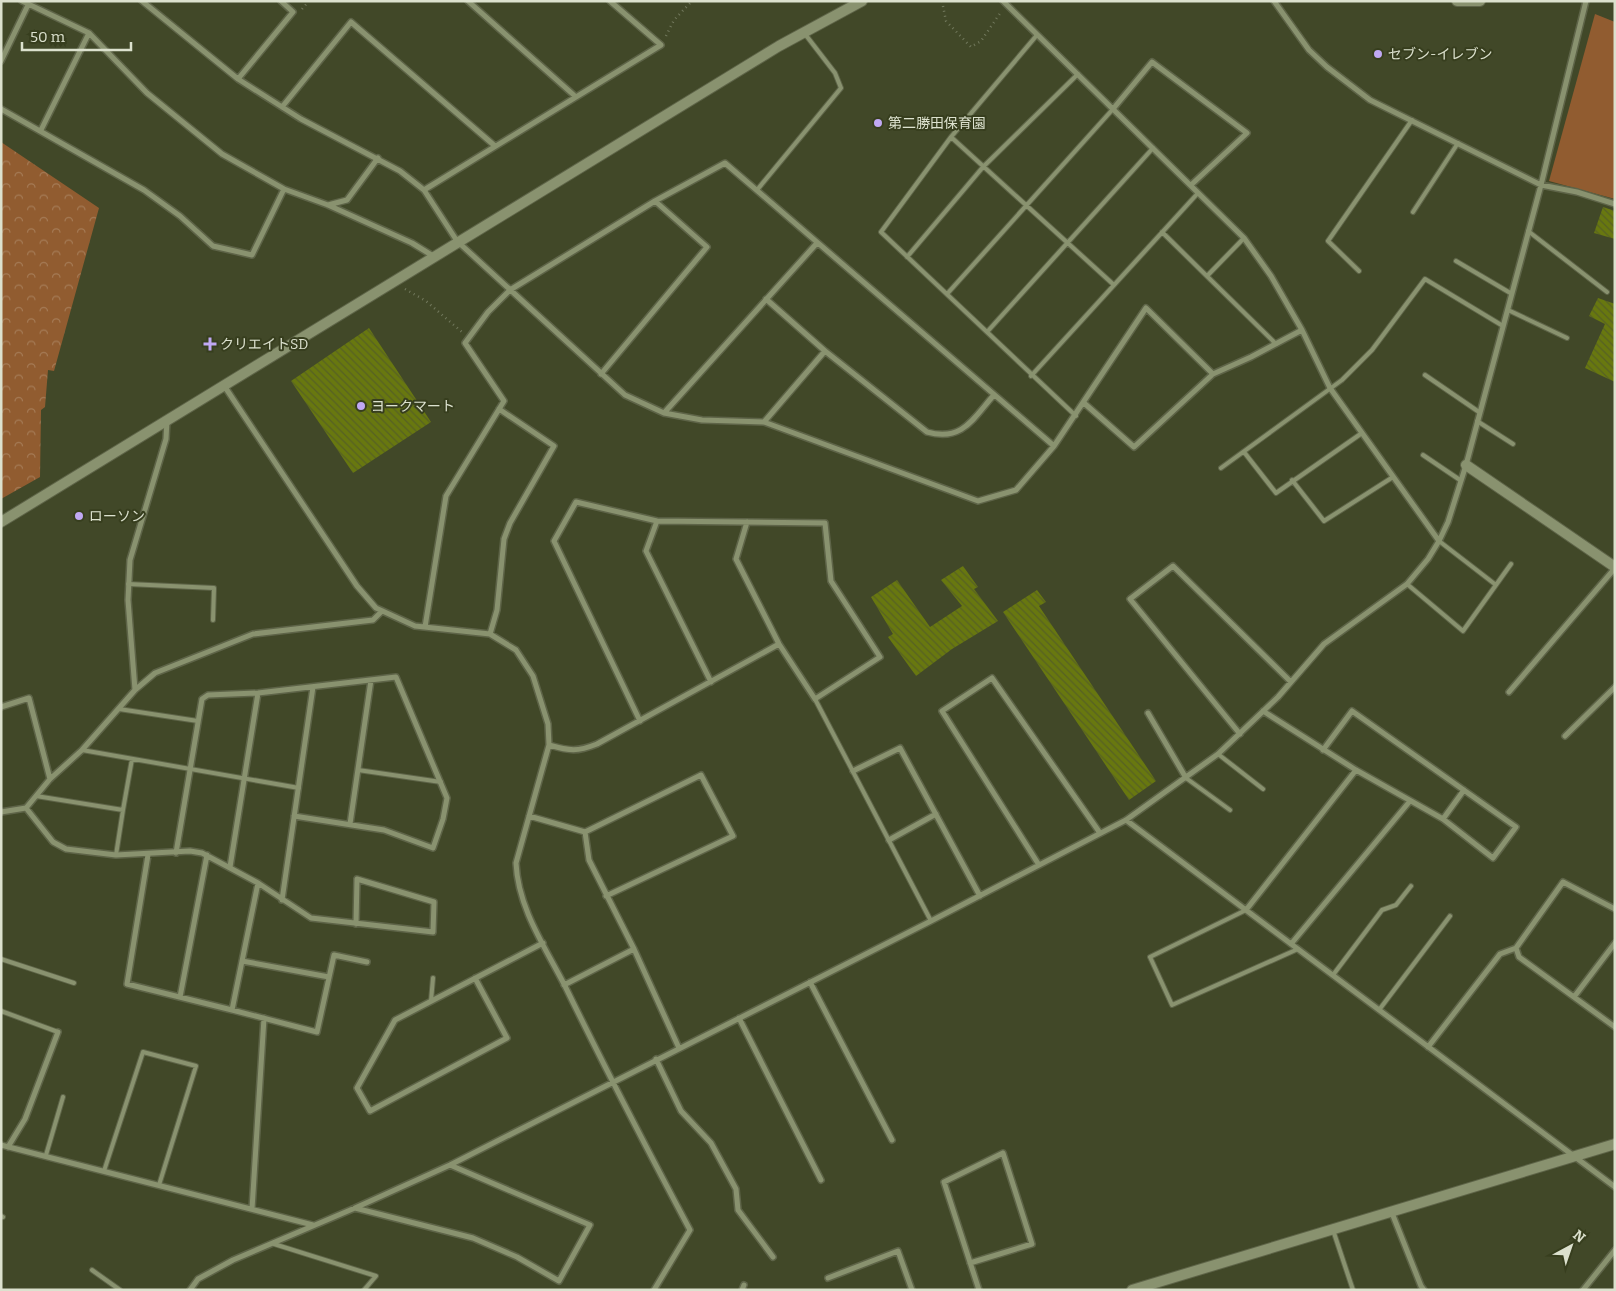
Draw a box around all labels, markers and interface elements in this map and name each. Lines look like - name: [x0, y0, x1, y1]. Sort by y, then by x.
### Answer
- scale bar: [22, 20, 131, 52]
- text: 50 m: [30, 28, 66, 46]
- place label: セブン-イレブン: [1388, 46, 1492, 63]
- marker: セブン-イレブン: [1372, 48, 1384, 60]
- place label: 第二勝田保育園: [888, 115, 986, 132]
- marker: 第二勝田保育園: [872, 117, 884, 129]
- place label: クリエイトSD: [220, 336, 308, 353]
- marker: クリエイトSD: [204, 338, 216, 350]
- place label: ヨークマート: [371, 398, 455, 415]
- marker: ヨークマート: [355, 400, 367, 412]
- place label: ローソン: [89, 508, 145, 525]
- marker: ローソン: [73, 510, 85, 522]
- north arrow: [1546, 1221, 1596, 1271]
- text: N: [1569, 1226, 1589, 1247]

